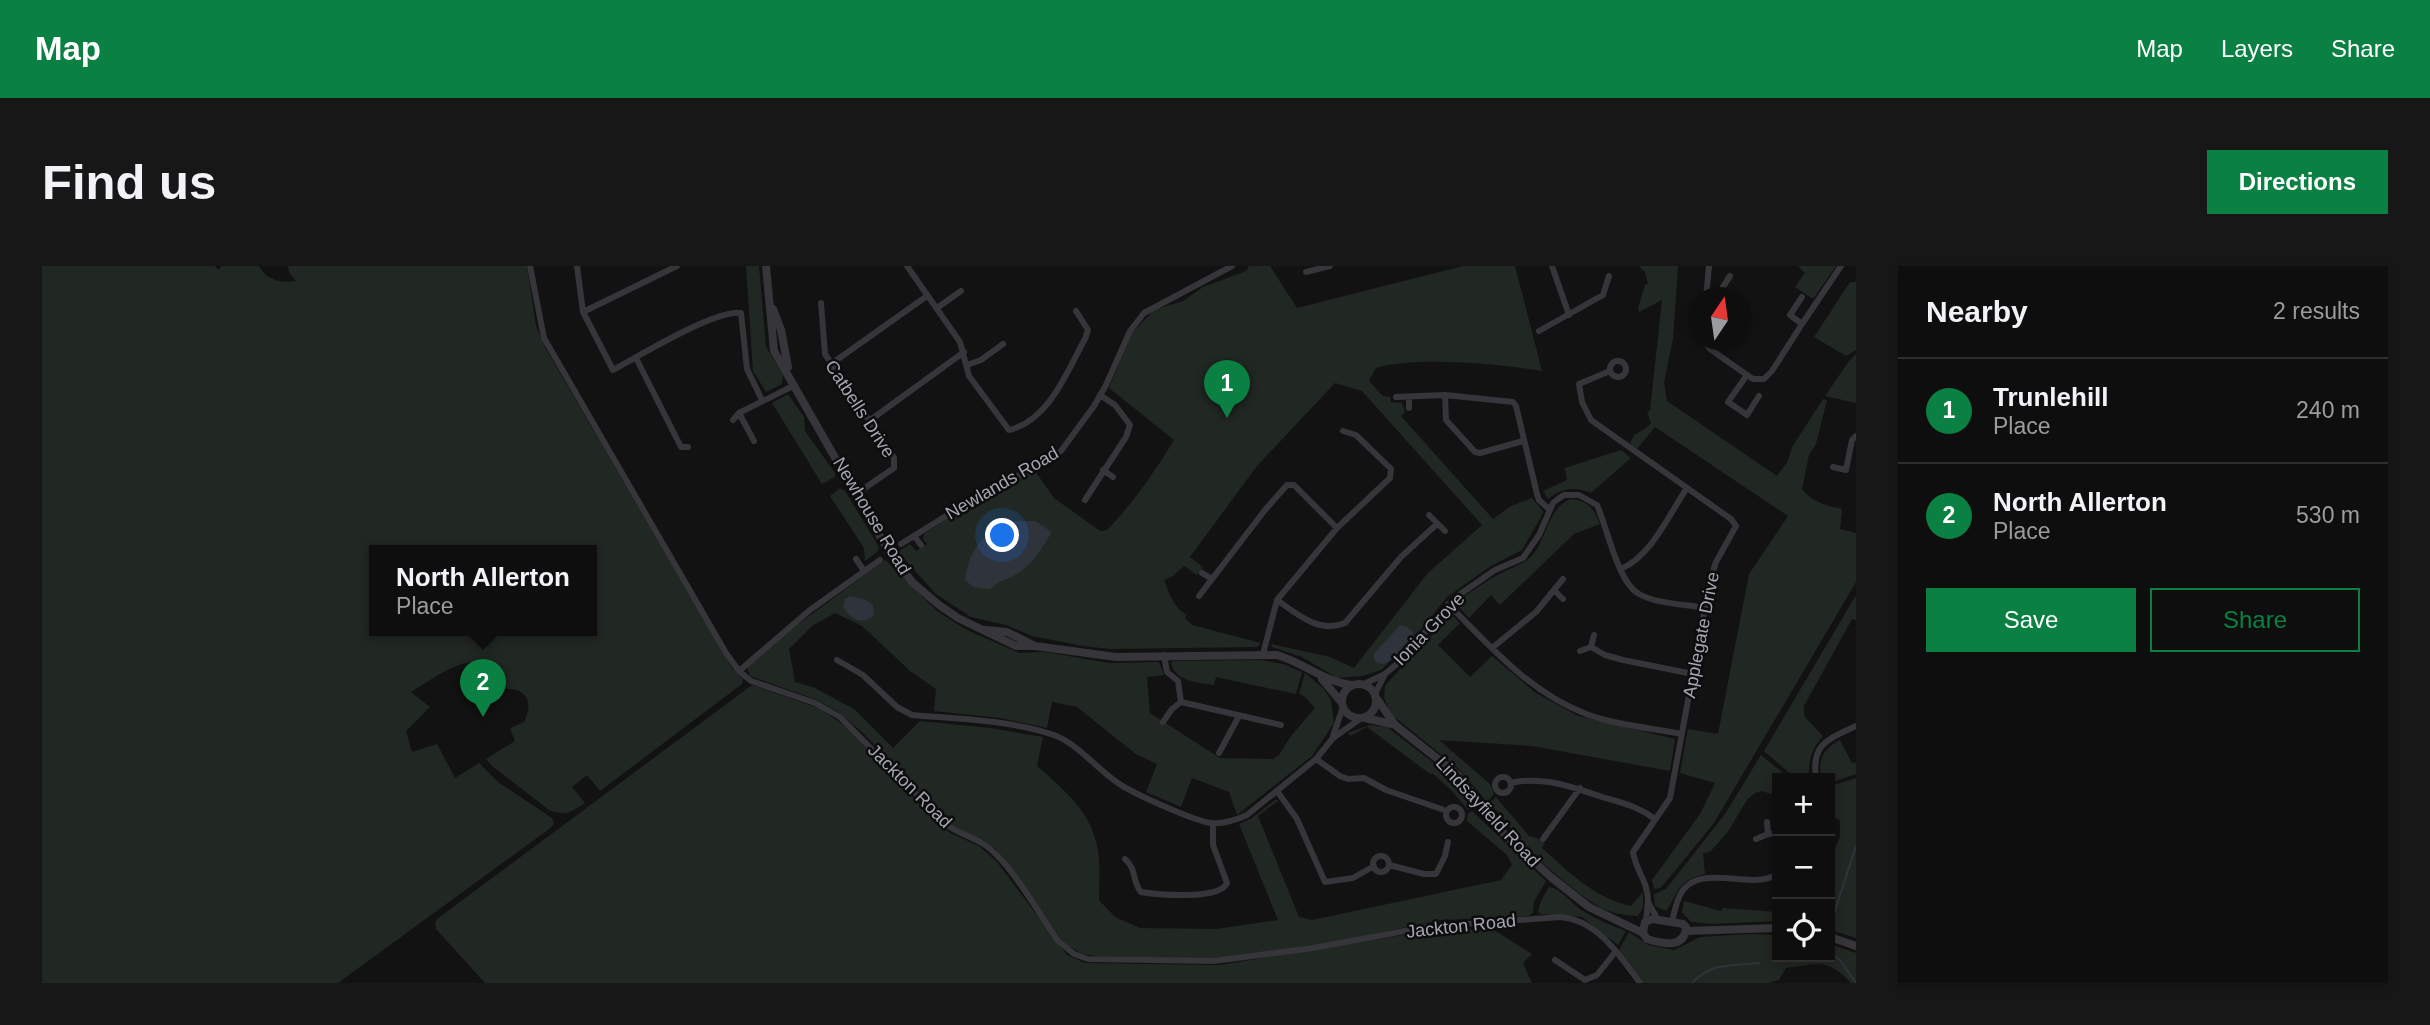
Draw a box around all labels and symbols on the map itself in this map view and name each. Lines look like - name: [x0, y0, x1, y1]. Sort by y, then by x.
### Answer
- north arrow: [1688, 287, 1751, 350]
- street label: Catbells Drive: [821, 357, 899, 461]
- pin: 1: [1204, 360, 1250, 418]
- street label: Newlands Road: [942, 443, 1062, 523]
- street label: Newhouse Road: [829, 454, 915, 578]
- your location: [985, 518, 1019, 552]
- street label: Applegate Drive: [1679, 570, 1723, 700]
- street label: Ionia Grove: [1389, 589, 1469, 669]
- pin: 2: [460, 659, 506, 717]
- street label: Jackton Road: [864, 740, 956, 832]
- street label: Lindsayfield Road: [1432, 753, 1544, 871]
- street label: Jackton Road: [1405, 910, 1517, 942]

